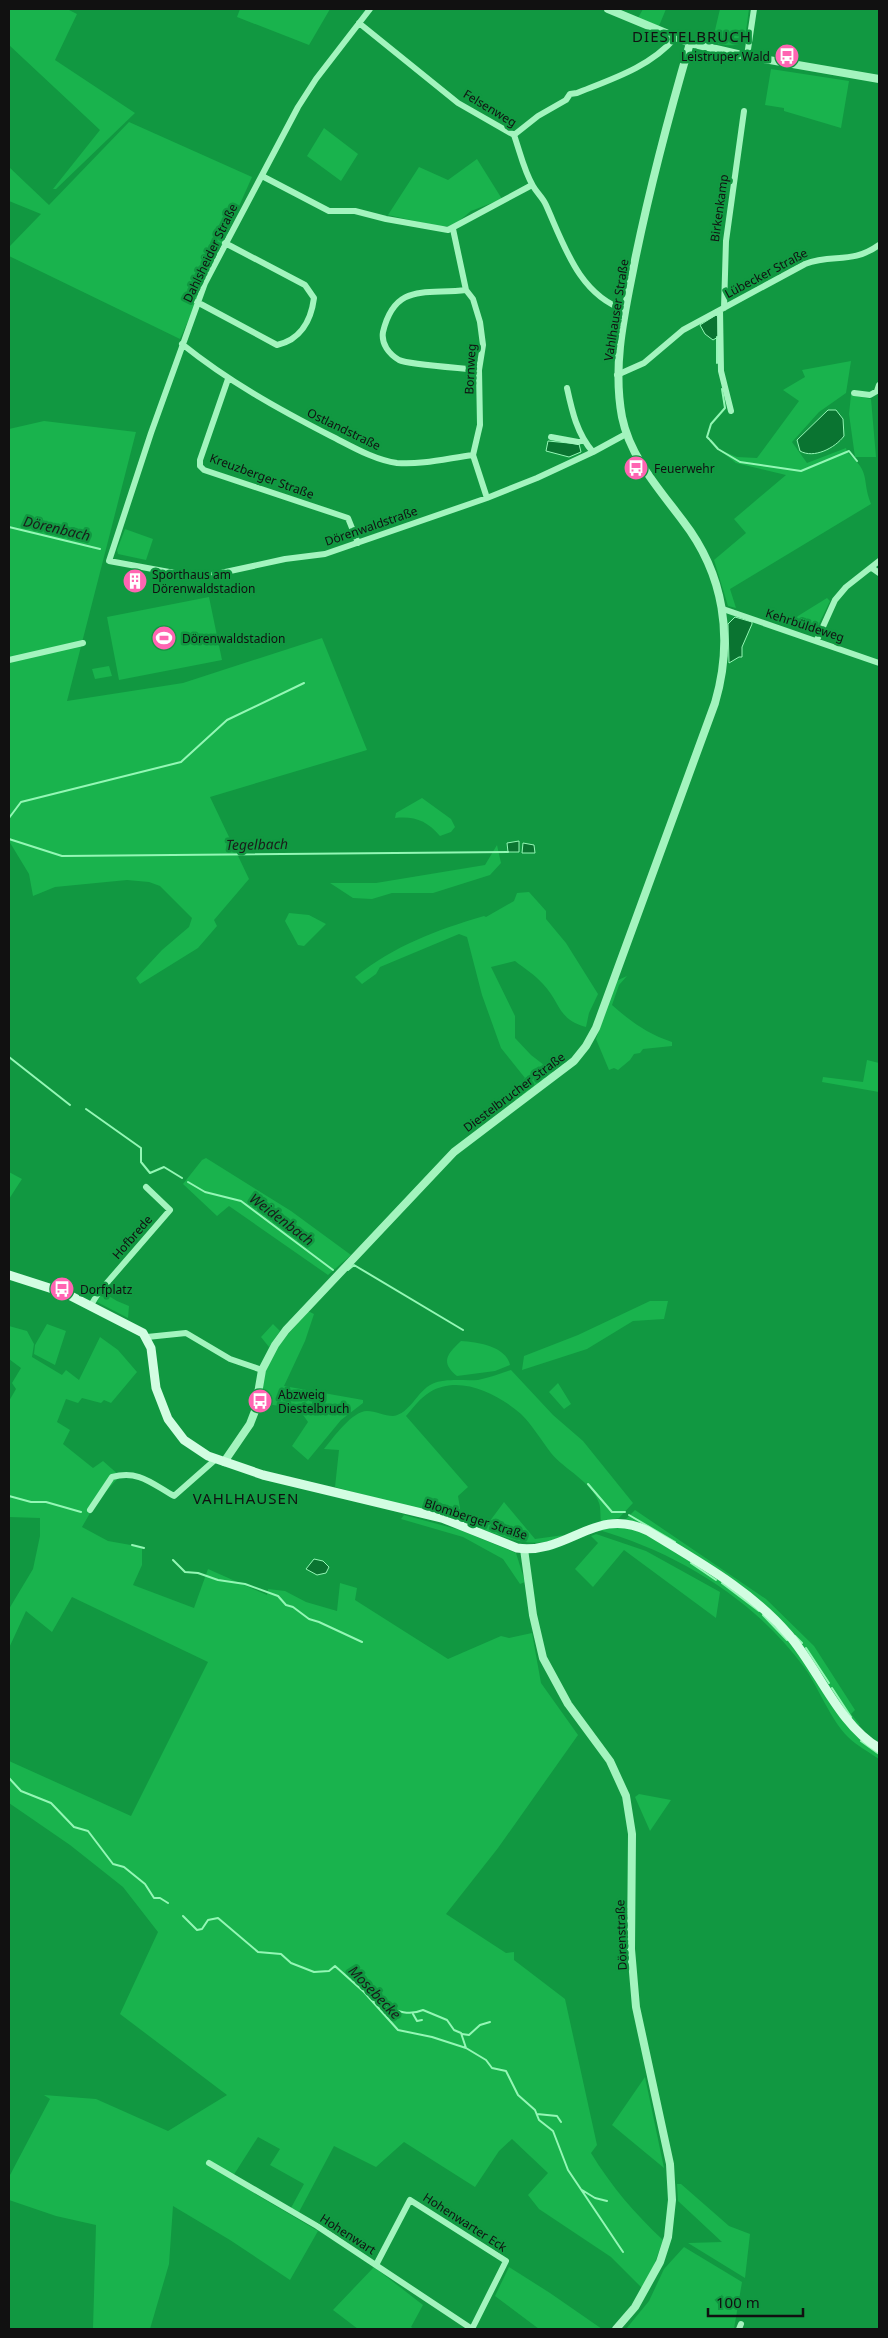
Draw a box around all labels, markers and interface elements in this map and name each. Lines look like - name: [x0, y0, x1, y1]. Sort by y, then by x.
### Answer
- district label: DIESTELBRUCH: [632, 26, 752, 46]
- bus stop icon: Leistruper Wald: [774, 43, 800, 69]
- place label: Leistruper Wald: [681, 48, 770, 65]
- street label: Felsenweg: [460, 85, 520, 131]
- street label: Birkenkamp: [706, 173, 732, 243]
- street label: Dahlsheider Straße: [179, 201, 241, 305]
- street label: Lübecker Straße: [722, 244, 811, 302]
- street label: Vahlhauser Straße: [600, 258, 632, 362]
- street label: Bornweg: [460, 343, 480, 395]
- street label: Ostlandstraße: [304, 404, 384, 454]
- street label: Kreuzberger Straße: [207, 449, 317, 503]
- bus stop icon: Feuerwehr: [623, 455, 649, 481]
- place label: Feuerwehr: [654, 460, 715, 477]
- street label: Dörenwaldstraße: [322, 502, 420, 550]
- water label: Dörenbach: [22, 511, 92, 545]
- place label: Sporthaus am Dörenwaldstadion: [152, 566, 256, 597]
- building icon: Sporthaus am Dörenwaldstadion: [122, 568, 148, 594]
- street label: Kehrbüldeweg: [763, 604, 847, 646]
- sports icon: Dörenwaldstadion: [151, 625, 177, 651]
- place label: Dörenwaldstadion: [182, 630, 286, 647]
- water label: Tegelbach: [226, 834, 288, 854]
- street label: Diestelbrucher Straße: [460, 1048, 568, 1136]
- water label: Weidenbach: [246, 1189, 318, 1249]
- street label: Hofbrede: [108, 1211, 156, 1263]
- bus stop icon: Dorfplatz: [49, 1276, 75, 1302]
- place label: Dorfplatz: [80, 1281, 133, 1298]
- place label: Abzweig Diestelbruch: [278, 1386, 350, 1417]
- bus stop icon: Abzweig Diestelbruch: [247, 1388, 273, 1414]
- district label: VAHLHAUSEN: [193, 1488, 299, 1508]
- street label: Blomberger Straße: [422, 1494, 530, 1544]
- street label: Dörenstraße: [611, 1899, 631, 1971]
- water label: Mosebecke: [345, 1961, 405, 2023]
- street label: Hohenwarter Eck: [420, 2188, 511, 2256]
- street label: Hohenwart: [317, 2210, 380, 2259]
- scale bar: [708, 2286, 803, 2318]
- text: 100 m: [716, 2292, 760, 2312]

